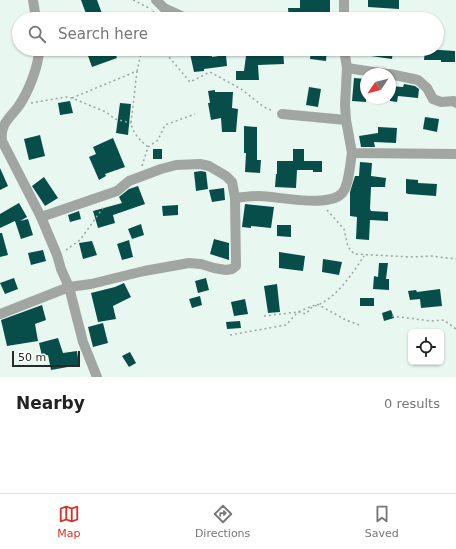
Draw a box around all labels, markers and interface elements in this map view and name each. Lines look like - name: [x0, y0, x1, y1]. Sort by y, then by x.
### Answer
- search box: [12, 12, 444, 56]
- icon: search: [26, 23, 48, 45]
- text: Search here: [58, 25, 148, 43]
- north arrow: [360, 68, 396, 104]
- map controls: [408, 329, 444, 365]
- button: locate: [408, 329, 444, 365]
- scale bar: [12, 349, 80, 368]
- text: 50 m: [18, 351, 46, 364]
- text: Nearby: [16, 393, 85, 413]
- text: 0 results: [384, 396, 440, 411]
- tab: Map: [57, 503, 80, 540]
- tab: Directions: [195, 503, 250, 540]
- tab: Saved: [365, 503, 399, 540]

